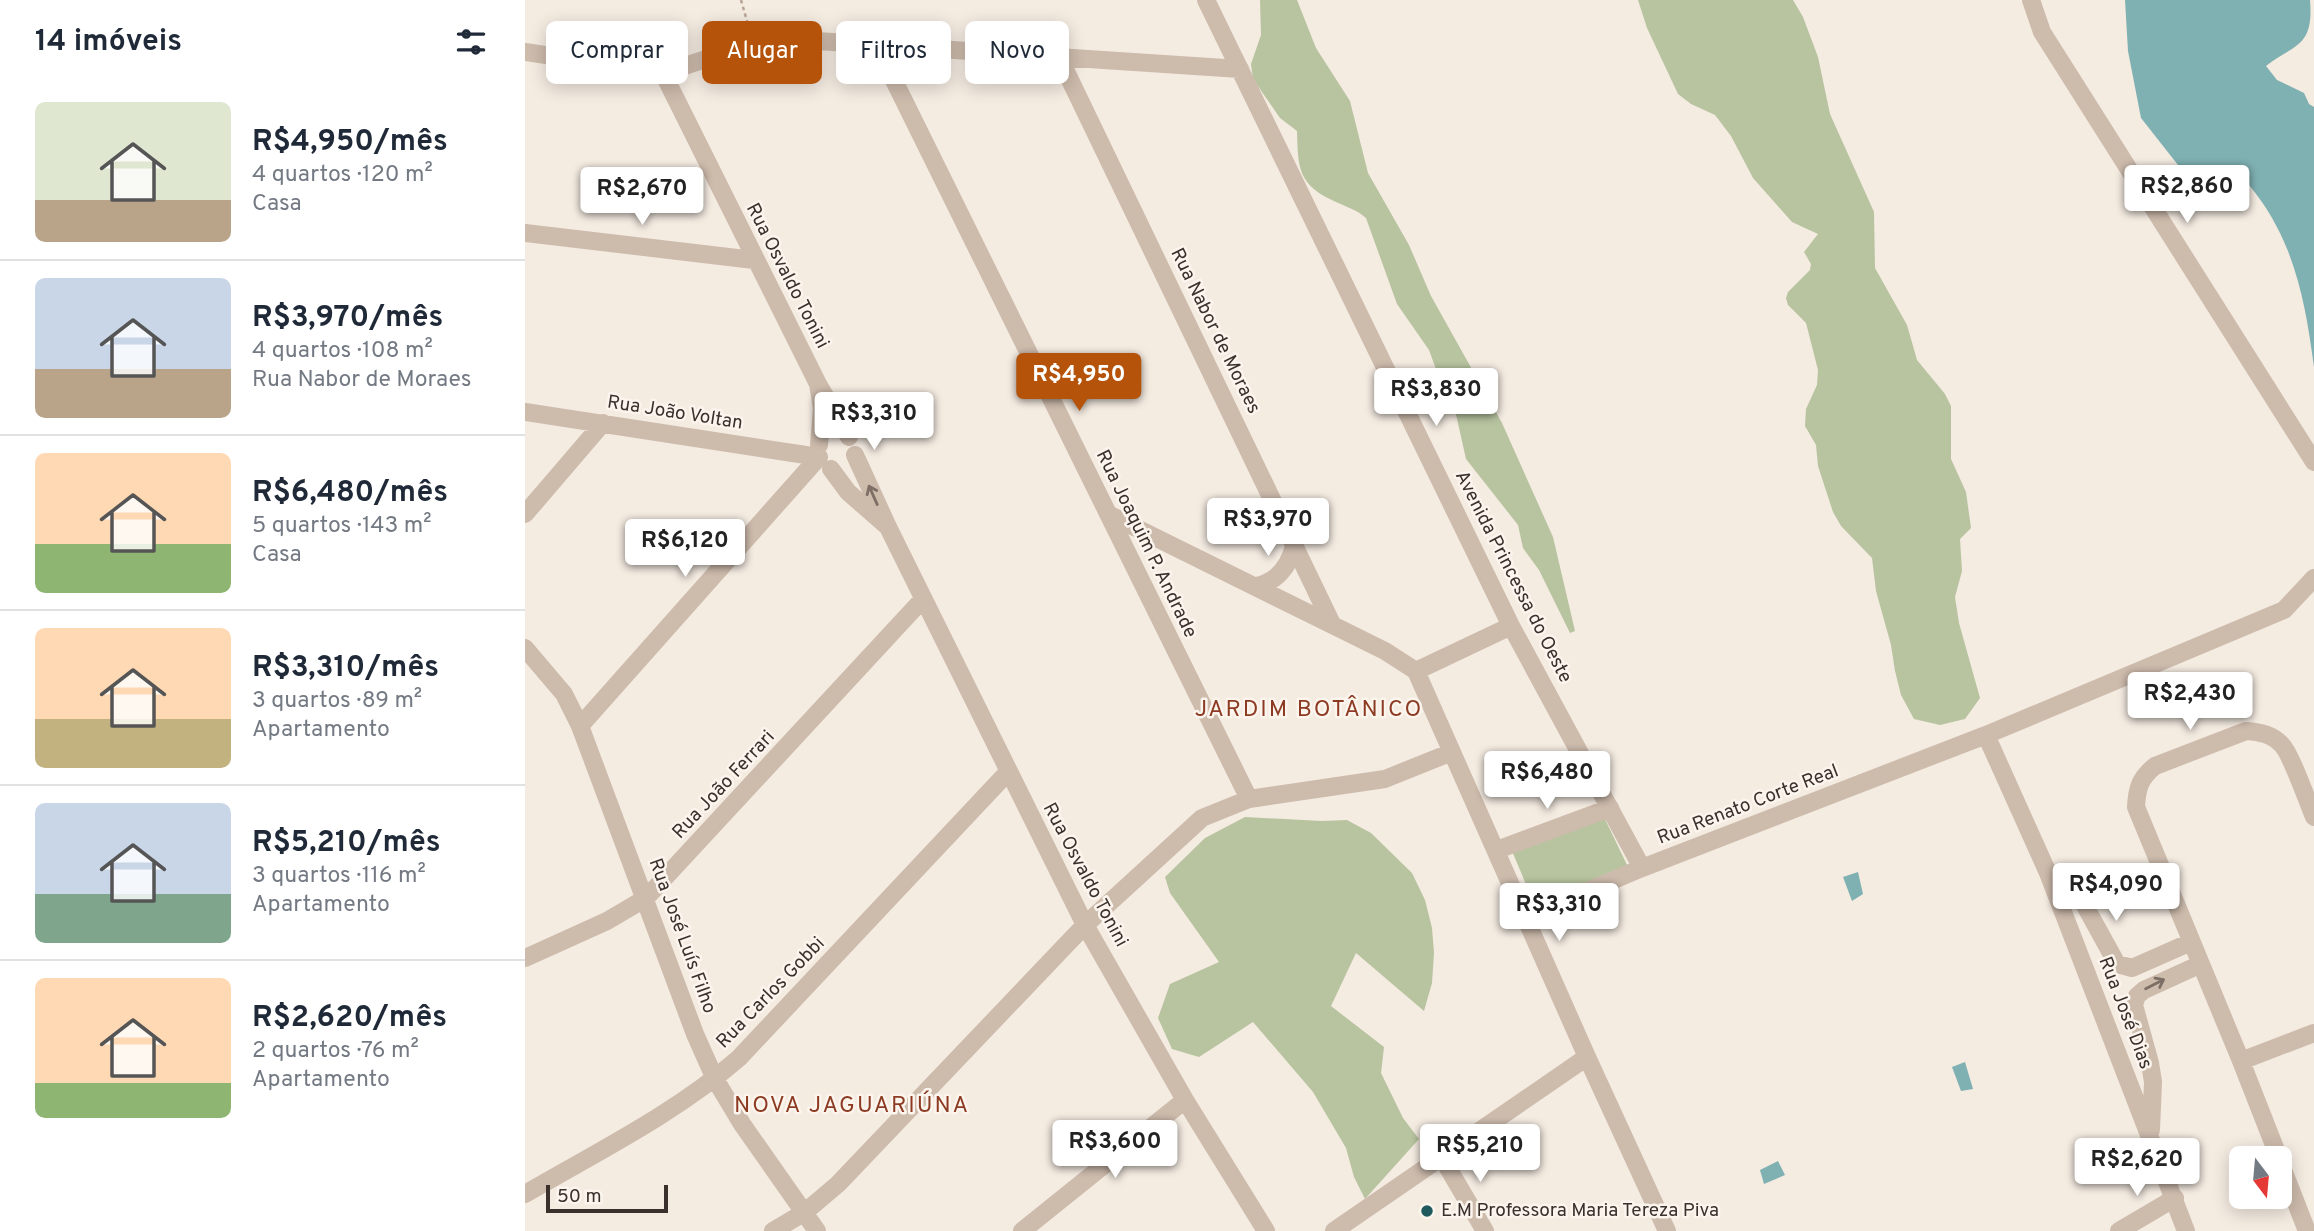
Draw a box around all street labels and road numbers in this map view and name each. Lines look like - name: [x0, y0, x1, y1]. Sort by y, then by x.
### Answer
- street label: Rua Osvaldo Tonini: [740, 199, 834, 353]
- street label: Rua Nabor de Moraes: [1164, 244, 1266, 418]
- street label: Rua João Voltan: [605, 390, 745, 436]
- street label: Rua Joaquim P. Andrade: [1090, 446, 1202, 642]
- street label: Avenida Princessa do Oeste: [1449, 467, 1577, 687]
- street label: Rua João Ferrari: [668, 726, 780, 844]
- street label: Rua Renato Corte Real: [1654, 759, 1842, 851]
- street label: Rua Osvaldo Tonini: [1037, 799, 1133, 951]
- street label: Rua José Luís Filho: [643, 855, 721, 1017]
- street label: Rua Carlos Gobbi: [712, 932, 830, 1054]
- street label: Rua José Dias: [2093, 953, 2157, 1073]

